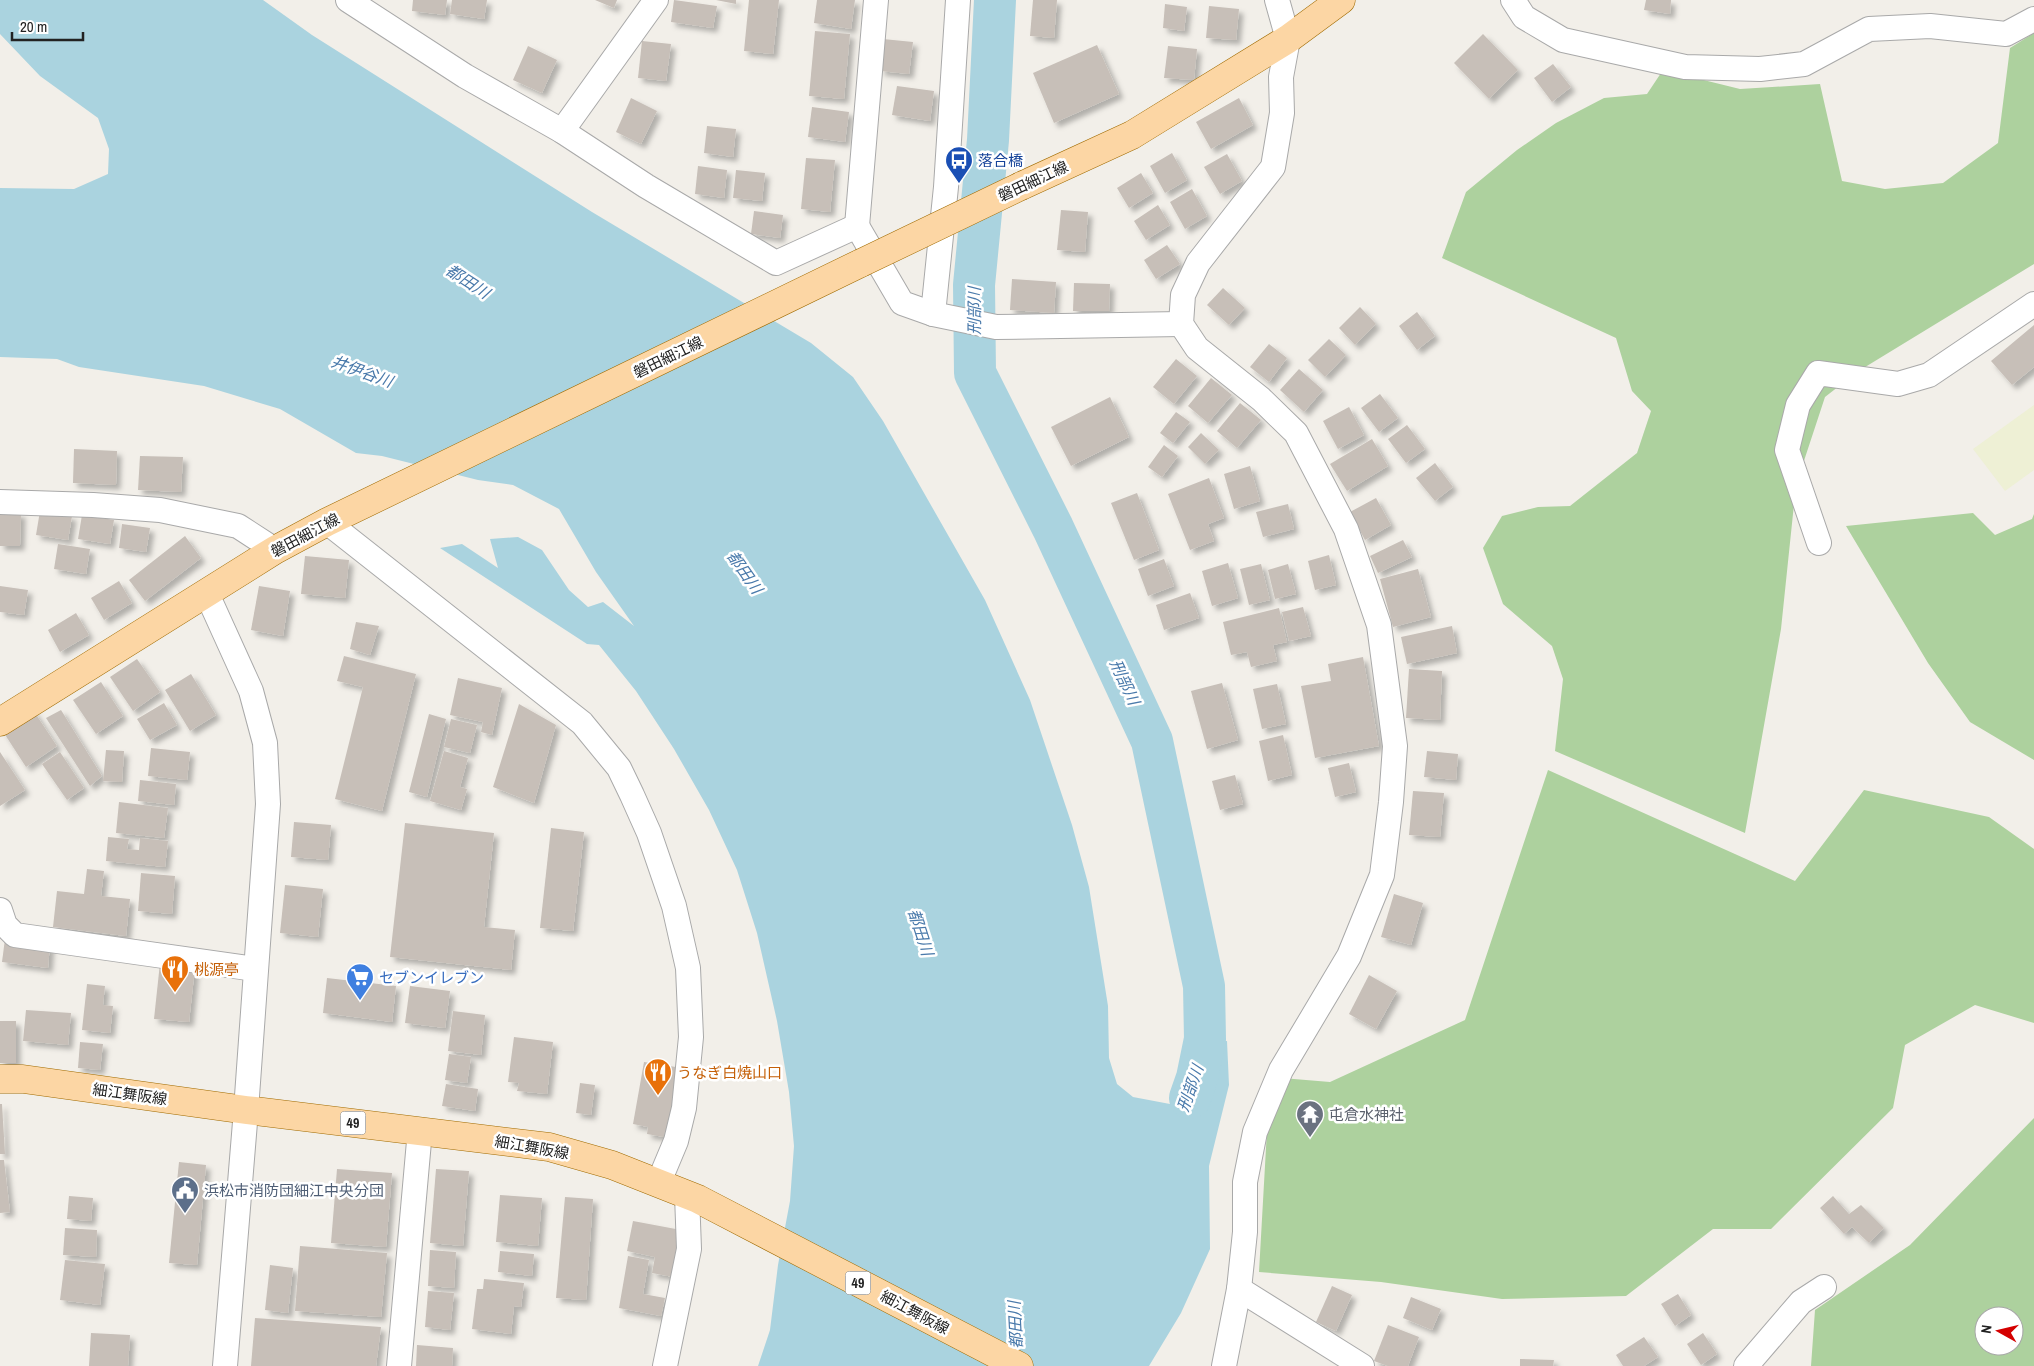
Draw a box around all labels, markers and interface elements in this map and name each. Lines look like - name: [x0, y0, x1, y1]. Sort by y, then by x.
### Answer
- scale bar: [12, 10, 84, 42]
- text: 20 m: [20, 16, 47, 37]
- bus stop icon: 落合橋: [944, 145, 974, 184]
- place label: 落合橋: [978, 150, 1023, 171]
- street label: 磐田細江線: [995, 156, 1071, 206]
- water label: 都田川: [442, 259, 496, 304]
- water label: 刑部川: [963, 285, 985, 335]
- street label: 磐田細江線: [630, 331, 706, 383]
- water label: 井伊谷川: [328, 350, 398, 393]
- street label: 磐田細江線: [267, 508, 343, 562]
- water label: 都田川: [722, 546, 769, 600]
- water label: 刑部川: [1105, 656, 1146, 710]
- water label: 都田川: [903, 906, 939, 960]
- restaurant icon: 桃源亭: [160, 954, 190, 993]
- place label: 桃源亭: [194, 959, 239, 980]
- supermarket icon: セブンイレブン: [345, 962, 375, 1001]
- place label: セブンイレブン: [379, 967, 484, 988]
- restaurant icon: うなぎ白焼山口: [643, 1057, 673, 1096]
- water label: 刑部川: [1172, 1060, 1209, 1114]
- place label: うなぎ白焼山口: [677, 1062, 782, 1083]
- street label: 細江舞阪線: [91, 1078, 169, 1110]
- temple icon: 屯倉水神社: [1295, 1099, 1325, 1138]
- place label: 屯倉水神社: [1329, 1104, 1404, 1125]
- road number: 49: [340, 1112, 366, 1134]
- street label: 細江舞阪線: [493, 1130, 571, 1164]
- public building icon: 浜松市消防団細江中央分団: [170, 1175, 200, 1214]
- place label: 浜松市消防団細江中央分団: [204, 1180, 384, 1201]
- road number: 49: [846, 1272, 870, 1295]
- street label: 細江舞阪線: [877, 1285, 953, 1339]
- water label: 都田川: [1003, 1298, 1027, 1350]
- north arrow: [1974, 1306, 2024, 1356]
- text: N: [1977, 1324, 1996, 1335]

